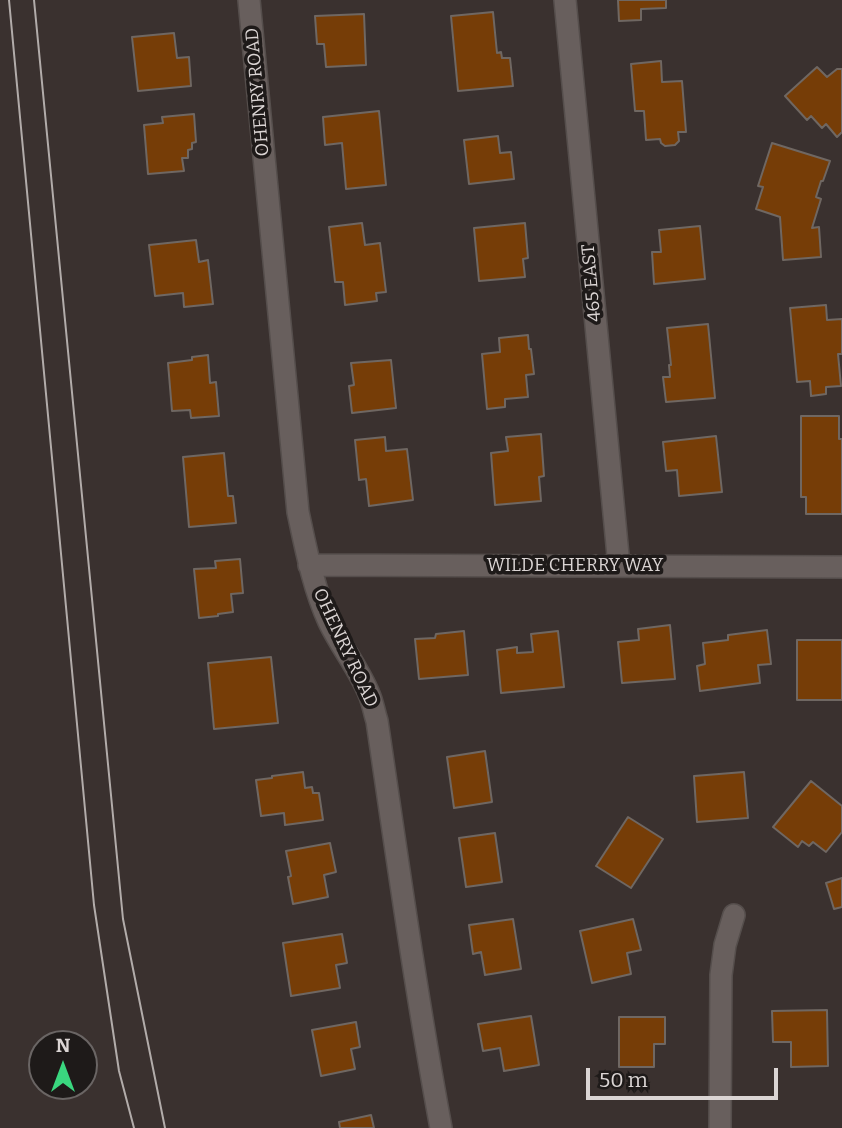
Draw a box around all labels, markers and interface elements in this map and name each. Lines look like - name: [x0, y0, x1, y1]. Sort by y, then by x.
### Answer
- street label: OHENRY ROAD: [242, 27, 274, 157]
- street label: 465 EAST: [578, 243, 606, 323]
- street label: WILDE CHERRY WAY: [487, 555, 663, 577]
- street label: OHENRY ROAD: [308, 585, 382, 711]
- north arrow: [28, 1030, 98, 1100]
- text: N: [56, 1034, 70, 1057]
- scale bar: [590, 1054, 782, 1098]
- text: 50 m: [599, 1067, 648, 1093]

